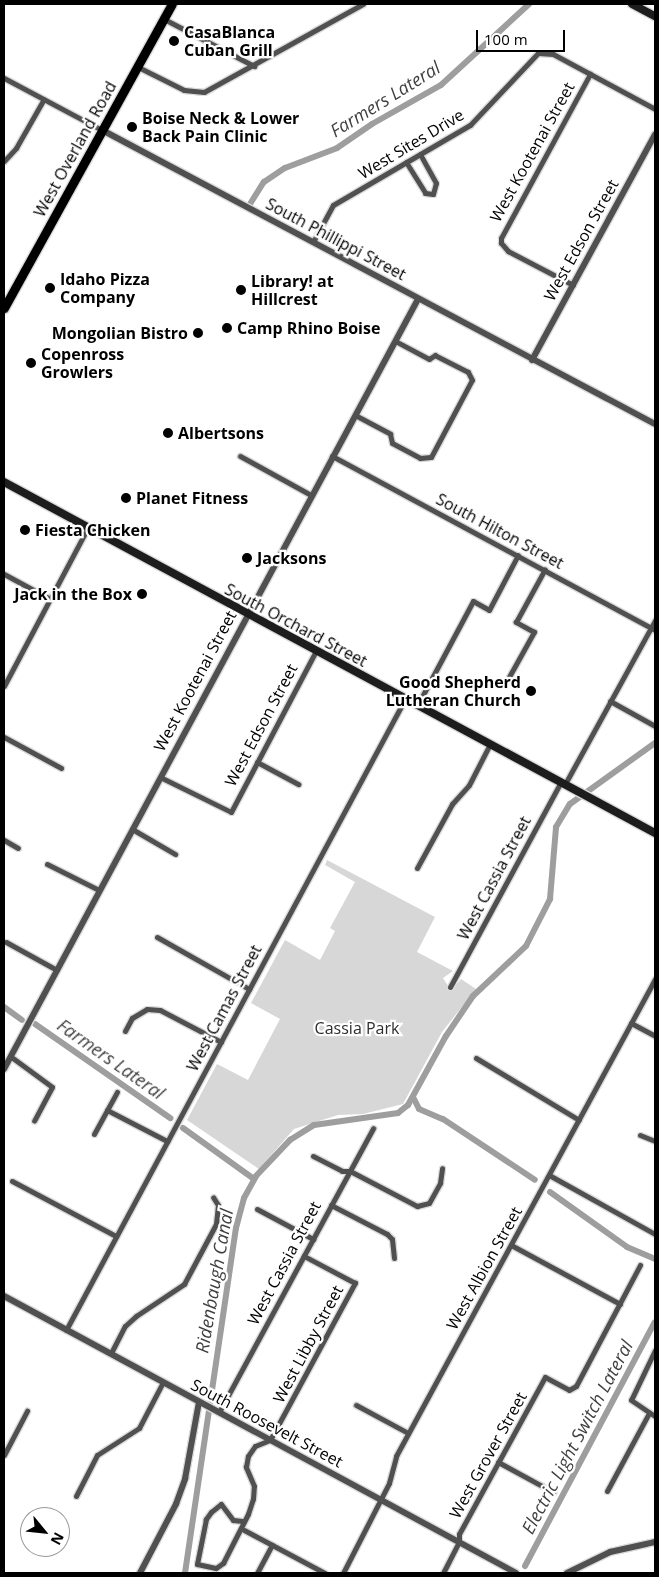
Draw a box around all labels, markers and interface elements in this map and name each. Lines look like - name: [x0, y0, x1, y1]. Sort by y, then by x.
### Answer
- scale bar: [479, 20, 568, 52]
- place label: CasaBlanca Cuban Grill: [184, 22, 275, 60]
- text: 100 m: [484, 29, 528, 49]
- marker: CasaBlanca Cuban Grill: [168, 35, 180, 47]
- water label: Farmers Lateral: [326, 57, 444, 141]
- street label: West Overland Road: [30, 78, 120, 220]
- street label: West Kootenai Street: [486, 79, 578, 225]
- street label: West Sites Drive: [355, 105, 467, 183]
- place label: Boise Neck & Lower Back Pain Clinic: [142, 108, 299, 146]
- marker: Boise Neck & Lower Back Pain Clinic: [126, 121, 138, 133]
- street label: West Edson Street: [540, 176, 622, 304]
- street label: South Phillippi Street: [263, 194, 409, 284]
- place label: Idaho Pizza Company: [60, 269, 150, 307]
- place label: Library! at Hillcrest: [251, 271, 334, 309]
- marker: Idaho Pizza Company: [44, 282, 56, 294]
- marker: Library! at Hillcrest: [235, 284, 247, 296]
- place label: Camp Rhino Boise: [237, 318, 380, 338]
- marker: Camp Rhino Boise: [221, 322, 233, 334]
- place label: Mongolian Bistro: [52, 323, 188, 343]
- marker: Mongolian Bistro: [192, 327, 204, 339]
- place label: Copenross Growlers: [41, 344, 124, 382]
- marker: Copenross Growlers: [25, 357, 37, 369]
- place label: Albertsons: [178, 423, 264, 443]
- marker: Albertsons: [162, 427, 174, 439]
- place label: Planet Fitness: [136, 488, 248, 508]
- street label: South Hilton Street: [433, 489, 567, 573]
- marker: Planet Fitness: [120, 492, 132, 504]
- place label: Fiesta Chicken: [35, 520, 151, 540]
- marker: Fiesta Chicken: [19, 524, 31, 536]
- place label: Jacksons: [257, 548, 326, 568]
- marker: Jacksons: [241, 552, 253, 564]
- street label: South Orchard Street: [222, 579, 370, 671]
- place label: Jack in the Box: [14, 584, 132, 604]
- marker: Jack in the Box: [136, 588, 148, 600]
- street label: West Kootenai Street: [150, 607, 240, 755]
- street label: West Edson Street: [221, 661, 301, 789]
- place label: Good Shepherd Lutheran Church: [386, 672, 521, 710]
- marker: Good Shepherd Lutheran Church: [525, 685, 537, 697]
- street label: West Cassia Street: [453, 813, 535, 943]
- street label: West Camas Street: [183, 942, 265, 1074]
- water label: Farmers Lateral: [53, 1014, 169, 1104]
- park label: Cassia Park: [315, 1018, 399, 1038]
- street label: West Cassia Street: [243, 1198, 325, 1328]
- street label: West Albion Street: [442, 1203, 526, 1333]
- water label: Ridenbaugh Canal: [191, 1207, 237, 1355]
- street label: West Libby Street: [269, 1282, 347, 1406]
- water label: Electric Light Switch Lateral: [517, 1337, 637, 1537]
- street label: South Roosevelt Street: [188, 1375, 346, 1471]
- street label: West Grover Street: [445, 1389, 531, 1521]
- north arrow: [20, 1507, 70, 1557]
- text: N: [47, 1529, 69, 1548]

